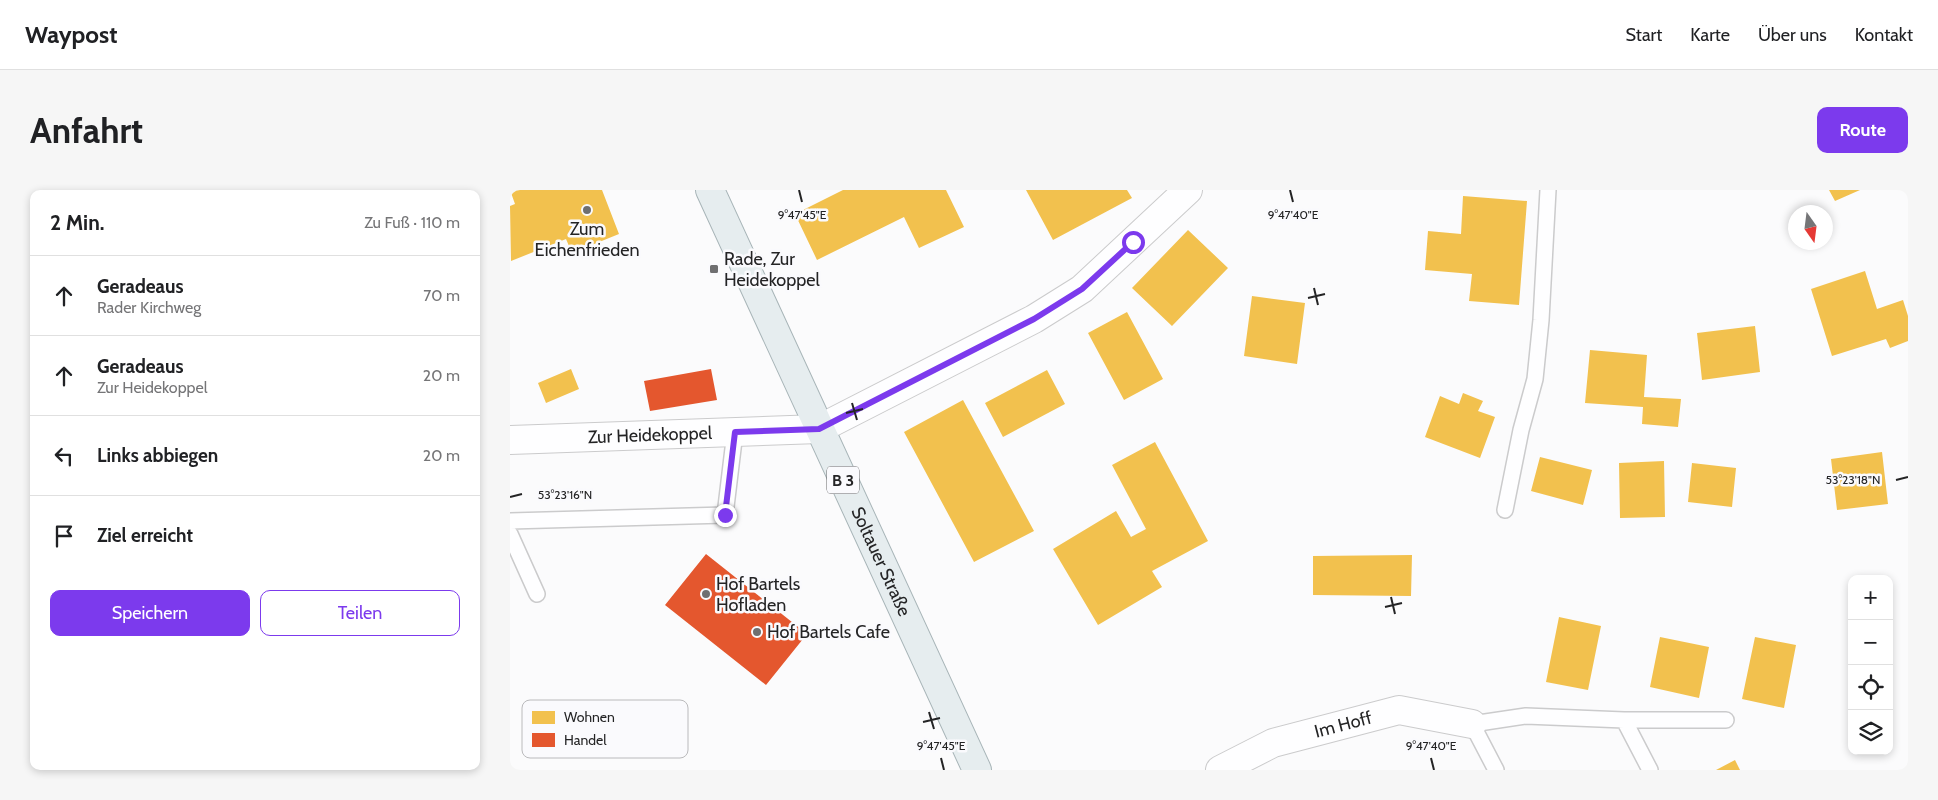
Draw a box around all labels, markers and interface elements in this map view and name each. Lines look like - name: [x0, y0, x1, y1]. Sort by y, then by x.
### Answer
- text: Waypost: [25, 20, 117, 49]
- text: Start: [1626, 24, 1662, 46]
- text: Karte: [1690, 24, 1730, 46]
- text: Über uns: [1758, 24, 1827, 46]
- text: Kontakt: [1855, 24, 1913, 46]
- button: Route: [1817, 107, 1908, 153]
- text: Anfahrt: [30, 109, 143, 152]
- marker: Zum Eichenfrieden: [581, 204, 593, 216]
- north arrow: [1788, 205, 1833, 250]
- text: 9°47'45"E: [778, 207, 827, 222]
- text: 9°47'40"E: [1268, 207, 1319, 222]
- text: 2 Min.: [50, 210, 104, 235]
- text: Zu Fuß · 110 m: [364, 213, 460, 232]
- place label: Zum Eichenfrieden: [534, 218, 640, 261]
- route start: [1122, 231, 1145, 254]
- place label: Rade, Zur Heidekoppel: [724, 248, 821, 291]
- marker: Rade, Zur Heidekoppel: [708, 263, 720, 275]
- text: Geradeaus: [97, 275, 183, 298]
- icon: ahead: [50, 282, 78, 310]
- text: 70 m: [423, 286, 460, 305]
- text: Rader Kirchweg: [97, 298, 201, 317]
- text: Geradeaus: [97, 355, 183, 378]
- icon: ahead: [50, 362, 78, 390]
- text: 20 m: [423, 366, 460, 385]
- text: Zur Heidekoppel: [97, 378, 207, 397]
- street label: Zur Heidekoppel: [587, 422, 713, 448]
- icon: left: [50, 442, 78, 470]
- text: Links abbiegen: [97, 444, 218, 467]
- text: 20 m: [423, 446, 460, 465]
- road number: B 3: [827, 466, 859, 494]
- text: 53°23'18"N: [1826, 472, 1880, 487]
- text: 53°23'16"N: [538, 487, 592, 502]
- street label: Soltauer Straße: [846, 503, 916, 620]
- route end: [714, 504, 737, 527]
- icon: arrive: [50, 522, 78, 550]
- text: Ziel erreicht: [97, 524, 193, 547]
- place label: Hof Bartels Hofladen: [716, 573, 800, 616]
- map controls: [1848, 575, 1893, 755]
- button: +: [1848, 575, 1893, 620]
- marker: Hof Bartels Hofladen: [700, 588, 712, 600]
- button: Speichern: [50, 590, 250, 636]
- button: Teilen: [260, 590, 460, 636]
- button: −: [1848, 620, 1893, 665]
- place label: Hof Bartels Cafe: [767, 621, 890, 643]
- marker: Hof Bartels Cafe: [751, 626, 763, 638]
- button: locate: [1848, 665, 1893, 710]
- legend: [522, 700, 688, 758]
- street label: Im Hoff: [1312, 707, 1374, 743]
- text: Wohnen: [564, 708, 615, 726]
- button: layers: [1848, 710, 1893, 755]
- text: Handel: [564, 731, 607, 749]
- text: 9°47'45"E: [917, 738, 966, 753]
- text: 9°47'40"E: [1406, 738, 1457, 753]

